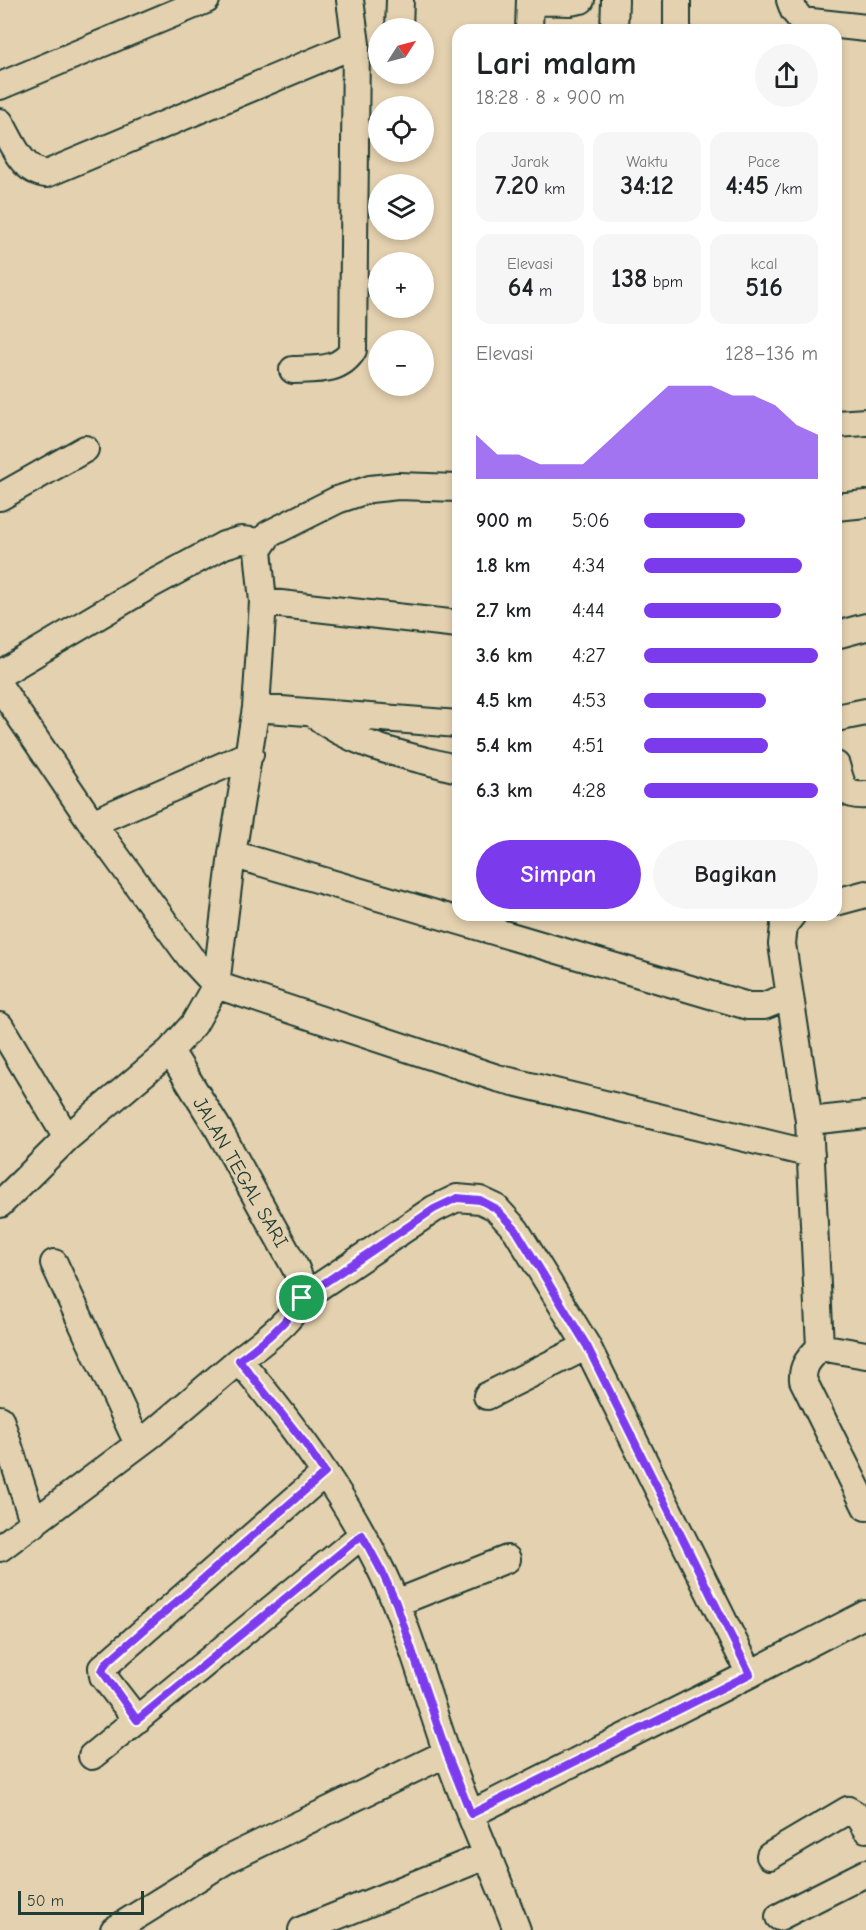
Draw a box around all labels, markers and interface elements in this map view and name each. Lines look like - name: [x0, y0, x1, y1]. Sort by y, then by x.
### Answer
- north arrow: [368, 18, 434, 84]
- map controls: [368, 18, 434, 396]
- text: Lari malam: [476, 44, 637, 82]
- button: share: [755, 44, 818, 107]
- text: 18:28 · 8 × 900 m: [476, 86, 625, 109]
- button: locate: [368, 96, 434, 162]
- text: Jarak: [511, 153, 549, 171]
- text: Waktu: [626, 153, 668, 171]
- text: Pace: [748, 153, 780, 171]
- text: 7.20: [495, 171, 539, 201]
- text: 34:12: [620, 171, 674, 201]
- text: 4:45: [726, 171, 769, 201]
- button: layers: [368, 174, 434, 240]
- text: km: [539, 180, 565, 198]
- text: /km: [769, 180, 802, 198]
- button: +: [368, 252, 434, 318]
- text: Elevasi: [507, 255, 553, 273]
- text: kcal: [751, 255, 777, 273]
- text: 138: [611, 264, 647, 294]
- text: 64: [508, 273, 534, 303]
- text: bpm: [647, 273, 683, 291]
- text: 516: [745, 273, 783, 303]
- text: m: [534, 282, 552, 300]
- button: −: [368, 330, 434, 396]
- text: Elevasi: [476, 342, 534, 365]
- text: 128–136 m: [725, 342, 818, 365]
- text: 900 m: [476, 509, 532, 532]
- text: 5:06: [572, 509, 609, 532]
- text: 1.8 km: [476, 554, 531, 577]
- text: 4:34: [572, 554, 605, 577]
- text: 2.7 km: [476, 599, 531, 622]
- text: 4:44: [572, 599, 605, 622]
- text: 3.6 km: [476, 644, 533, 667]
- text: 4:27: [572, 644, 605, 667]
- text: 4.5 km: [476, 689, 532, 712]
- text: 4:53: [572, 689, 606, 712]
- text: 5.4 km: [476, 734, 532, 757]
- text: 4:51: [572, 734, 604, 757]
- text: 6.3 km: [476, 779, 533, 802]
- text: 4:28: [572, 779, 606, 802]
- button: Simpan: [476, 840, 641, 909]
- button: Bagikan: [653, 840, 818, 909]
- street label: JALAN TEGAL SARI: [188, 1093, 293, 1252]
- pin: [276, 1272, 327, 1323]
- icon: arrive: [285, 1281, 318, 1314]
- scale bar: [18, 1888, 144, 1916]
- text: 50 m: [27, 1892, 64, 1910]

